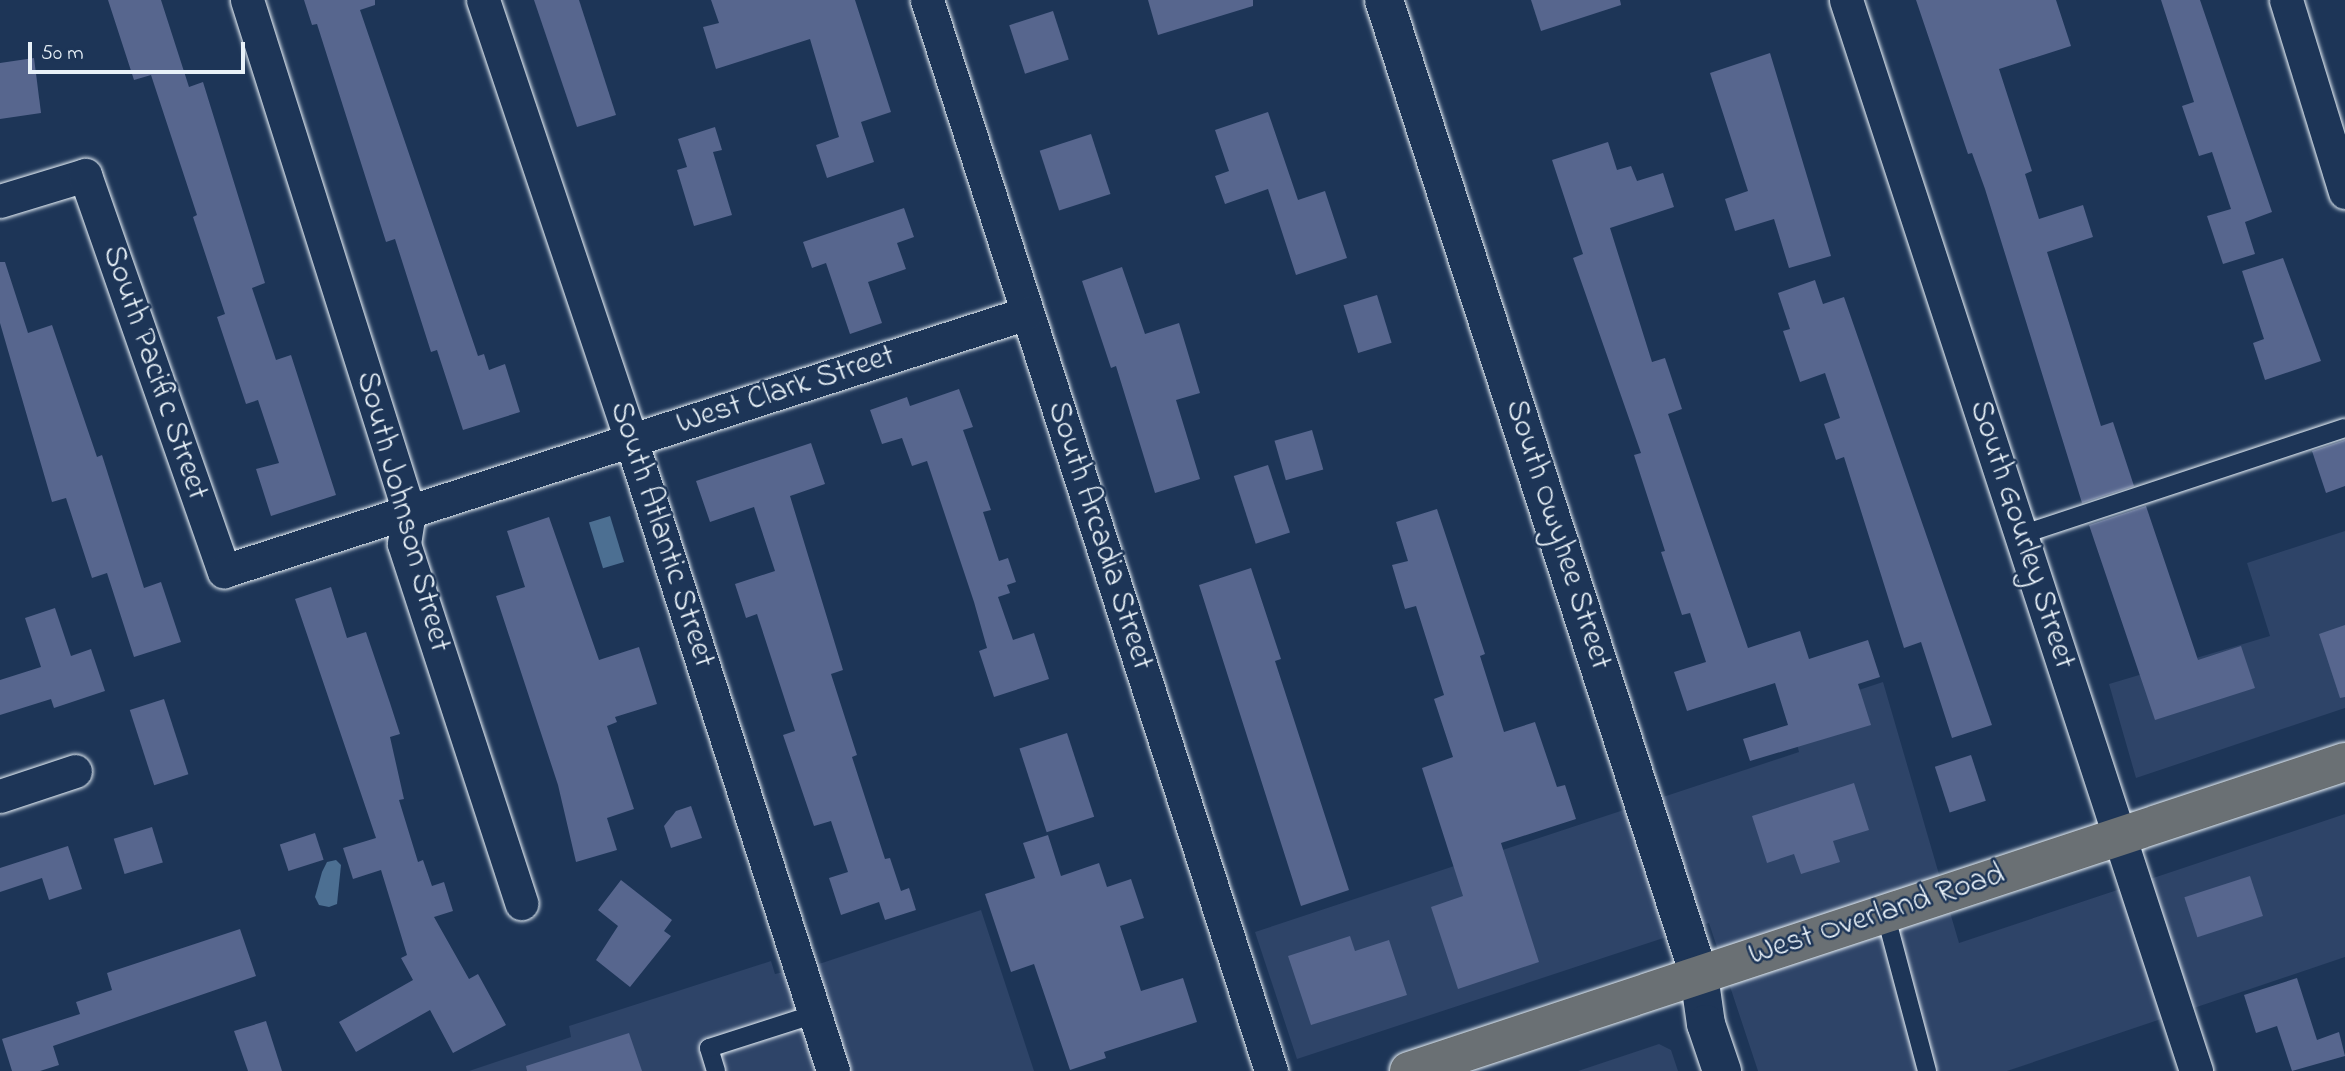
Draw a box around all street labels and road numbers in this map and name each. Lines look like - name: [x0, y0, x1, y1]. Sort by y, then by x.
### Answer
- street label: South Pacific Street: [92, 241, 216, 505]
- street label: West Clark Street: [672, 338, 900, 444]
- street label: South Johnson Street: [346, 367, 458, 657]
- street label: South Owyhee Street: [1495, 395, 1619, 675]
- street label: South Gourley Street: [1959, 396, 2083, 674]
- street label: South Atlantic Street: [600, 397, 722, 673]
- street label: South Arcadia Street: [1037, 397, 1161, 675]
- street label: West Overland Road: [1744, 857, 2010, 975]

